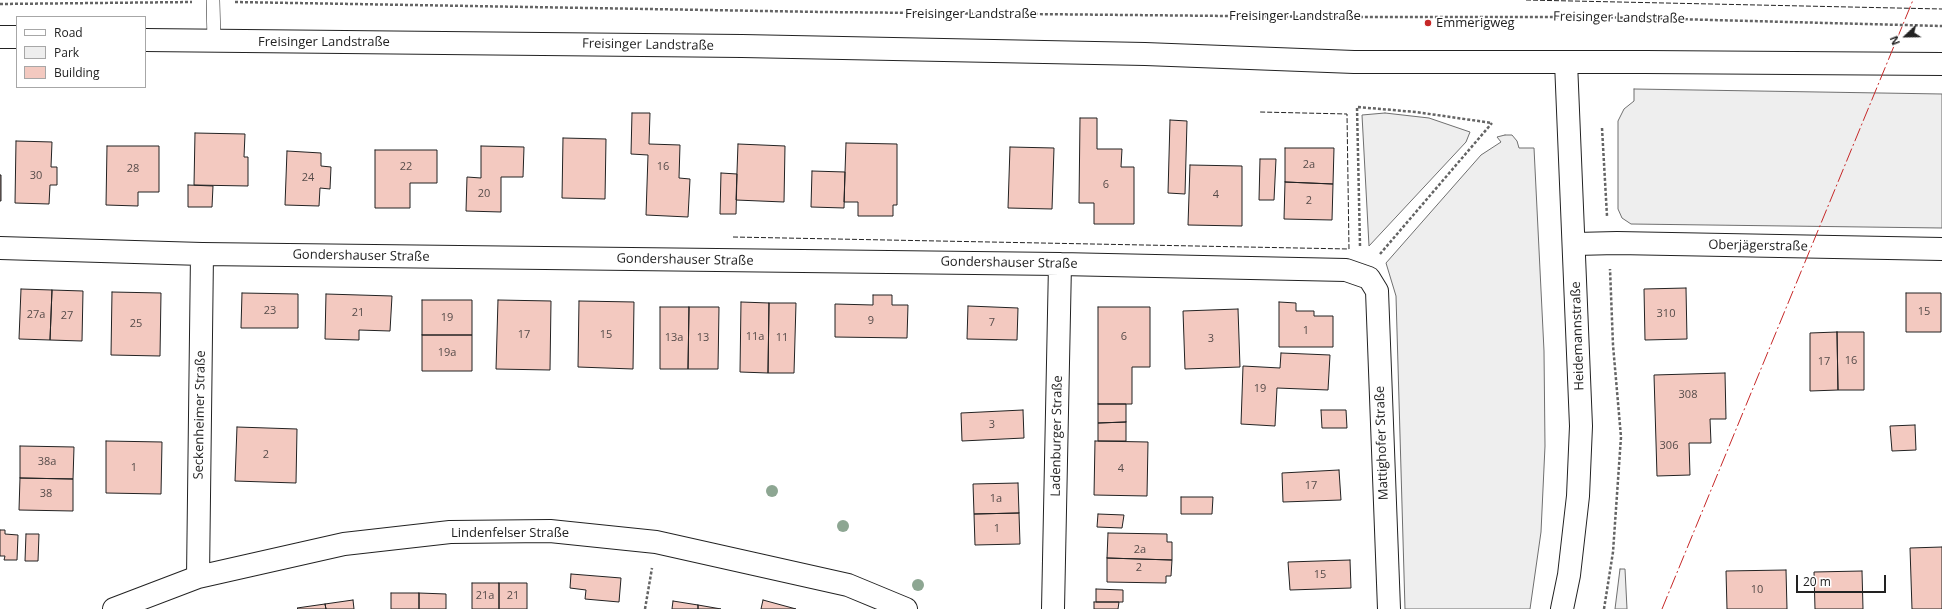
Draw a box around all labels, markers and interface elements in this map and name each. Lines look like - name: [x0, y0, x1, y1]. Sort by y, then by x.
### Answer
- street label: Freisinger Landstraße: [905, 6, 1037, 22]
- street label: Freisinger Landstraße: [1229, 8, 1361, 24]
- street label: Freisinger Landstraße: [1553, 9, 1685, 27]
- place label: Emmerigweg: [1436, 15, 1515, 31]
- legend: [16, 16, 146, 88]
- north arrow: [1886, 16, 1926, 56]
- marker: Emmerigweg: [1423, 18, 1433, 28]
- text: Road: [54, 24, 83, 41]
- street label: Freisinger Landstraße: [258, 34, 390, 50]
- text: N: [1886, 34, 1903, 48]
- street label: Freisinger Landstraße: [582, 36, 714, 54]
- text: Park: [54, 44, 79, 61]
- text: Building: [54, 64, 99, 81]
- house number: 2a: [1303, 158, 1315, 172]
- house number: 22: [400, 160, 412, 174]
- house number: 16: [657, 160, 669, 174]
- house number: 28: [127, 162, 139, 176]
- house number: 30: [30, 169, 42, 183]
- house number: 24: [302, 171, 314, 185]
- house number: 6: [1103, 178, 1109, 192]
- house number: 20: [478, 187, 490, 201]
- house number: 4: [1213, 188, 1219, 202]
- house number: 2: [1306, 194, 1312, 208]
- street label: Oberjägerstraße: [1708, 237, 1808, 255]
- street label: Gondershauser Straße: [292, 247, 430, 265]
- street label: Gondershauser Straße: [616, 251, 754, 269]
- street label: Gondershauser Straße: [940, 254, 1078, 272]
- street label: Heidemannstraße: [1568, 281, 1588, 391]
- house number: 23: [264, 304, 276, 318]
- house number: 15: [1918, 305, 1930, 319]
- house number: 21: [352, 306, 364, 320]
- house number: 310: [1657, 307, 1675, 321]
- house number: 27a: [27, 308, 45, 322]
- house number: 27: [61, 309, 73, 323]
- house number: 19: [441, 311, 453, 325]
- house number: 9: [868, 314, 874, 328]
- house number: 7: [989, 316, 995, 330]
- house number: 25: [130, 317, 142, 331]
- house number: 1: [1303, 324, 1309, 338]
- house number: 17: [518, 328, 530, 342]
- house number: 15: [600, 328, 612, 342]
- house number: 11a: [746, 330, 764, 344]
- house number: 6: [1121, 330, 1127, 344]
- house number: 13a: [665, 331, 683, 345]
- house number: 13: [697, 331, 709, 345]
- house number: 11: [776, 331, 788, 345]
- house number: 3: [1208, 332, 1214, 346]
- house number: 19a: [438, 346, 456, 360]
- street label: Seckenheimer Straße: [191, 350, 209, 480]
- house number: 16: [1845, 354, 1857, 368]
- house number: 17: [1818, 355, 1830, 369]
- street label: Ladenburger Straße: [1048, 375, 1066, 497]
- house number: 19: [1254, 382, 1266, 396]
- street label: Mattighofer Straße: [1372, 386, 1392, 500]
- house number: 308: [1679, 388, 1697, 402]
- house number: 3: [989, 418, 995, 432]
- house number: 306: [1660, 439, 1678, 453]
- house number: 2: [263, 448, 269, 462]
- house number: 38a: [38, 455, 56, 469]
- house number: 1: [131, 461, 137, 475]
- house number: 4: [1118, 462, 1124, 476]
- house number: 17: [1305, 479, 1317, 493]
- house number: 38: [40, 487, 52, 501]
- house number: 1a: [990, 492, 1002, 506]
- house number: 1: [994, 522, 1000, 536]
- street label: Lindenfelser Straße: [451, 525, 569, 541]
- house number: 2a: [1134, 543, 1146, 557]
- house number: 2: [1136, 561, 1142, 575]
- scale bar: [1798, 567, 1888, 593]
- house number: 15: [1314, 568, 1326, 582]
- text: 20 m: [1803, 573, 1831, 590]
- house number: 10: [1751, 583, 1763, 597]
- house number: 21a: [476, 589, 494, 603]
- house number: 21: [507, 589, 519, 603]

